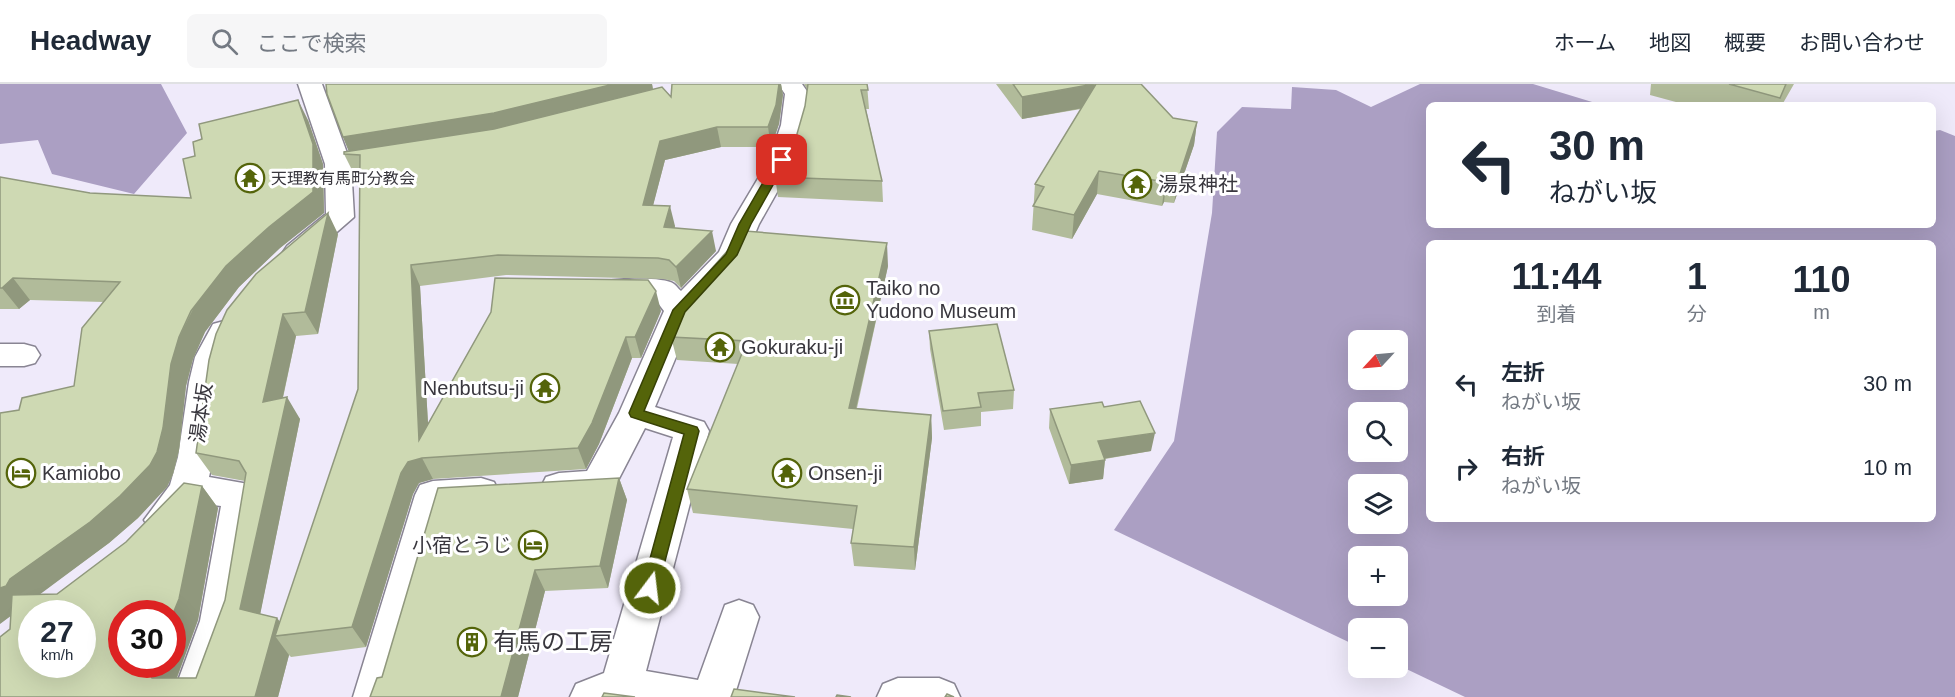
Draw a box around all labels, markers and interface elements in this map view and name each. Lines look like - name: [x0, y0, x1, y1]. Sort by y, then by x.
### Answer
- search box: [187, 14, 607, 68]
- text: Headway: [30, 25, 151, 56]
- icon: search: [208, 25, 241, 58]
- text: ここで検索: [256, 31, 366, 56]
- text: ホーム: [1554, 31, 1616, 54]
- text: 地図: [1649, 31, 1691, 54]
- text: 概要: [1724, 31, 1766, 54]
- text: お問い合わせ: [1799, 31, 1925, 54]
- text: 30 m: [1549, 122, 1645, 169]
- icon: left: [1450, 126, 1528, 204]
- pin: [756, 134, 807, 185]
- icon: arrive: [765, 143, 798, 176]
- temple icon: 天理教有馬町分教会: [234, 162, 266, 194]
- temple icon: 湯泉神社: [1121, 168, 1153, 200]
- place label: 天理教有馬町分教会: [271, 170, 415, 187]
- place label: 湯泉神社: [1158, 173, 1238, 195]
- text: ねがい坂: [1549, 178, 1657, 208]
- text: 11:44: [1511, 256, 1602, 297]
- text: 1: [1687, 256, 1707, 297]
- text: 110: [1792, 259, 1851, 300]
- place label: Taiko no Yudono Museum: [866, 277, 1016, 322]
- museum icon: Taiko no Yudono Museum: [829, 284, 861, 316]
- text: m: [1813, 301, 1830, 323]
- text: 到着: [1536, 303, 1576, 325]
- text: 分: [1687, 303, 1707, 325]
- north arrow: [1348, 330, 1408, 390]
- map controls: [1348, 330, 1408, 678]
- temple icon: Gokuraku-ji: [704, 331, 736, 363]
- place label: Gokuraku-ji: [741, 336, 843, 358]
- text: 左折: [1501, 360, 1545, 385]
- icon: left: [1450, 368, 1483, 401]
- text: 30 m: [1863, 371, 1912, 396]
- temple icon: Nenbutsu-ji: [529, 372, 561, 404]
- place label: Nenbutsu-ji: [423, 377, 524, 399]
- street label: 湯本坂: [186, 382, 216, 444]
- text: ねがい坂: [1501, 391, 1581, 413]
- button: search: [1348, 402, 1408, 462]
- text: 右折: [1501, 444, 1545, 469]
- icon: right: [1450, 452, 1483, 485]
- text: 10 m: [1863, 455, 1912, 480]
- hotel icon: Kamiobo: [5, 457, 37, 489]
- temple icon: Onsen-ji: [771, 457, 803, 489]
- place label: Kamiobo: [42, 462, 121, 484]
- place label: Onsen-ji: [808, 462, 882, 484]
- button: layers: [1348, 474, 1408, 534]
- text: ねがい坂: [1501, 475, 1581, 497]
- hotel icon: 小宿とうじ: [517, 529, 549, 561]
- place label: 小宿とうじ: [412, 534, 512, 556]
- button: +: [1348, 546, 1408, 606]
- position arrow: [618, 556, 682, 620]
- speed limit sign: 30: [108, 600, 186, 678]
- text: 27: [40, 615, 74, 648]
- button: −: [1348, 618, 1408, 678]
- building icon: 有馬の工房: [456, 626, 488, 658]
- place label: 有馬の工房: [493, 628, 613, 655]
- text: km/h: [41, 646, 73, 663]

